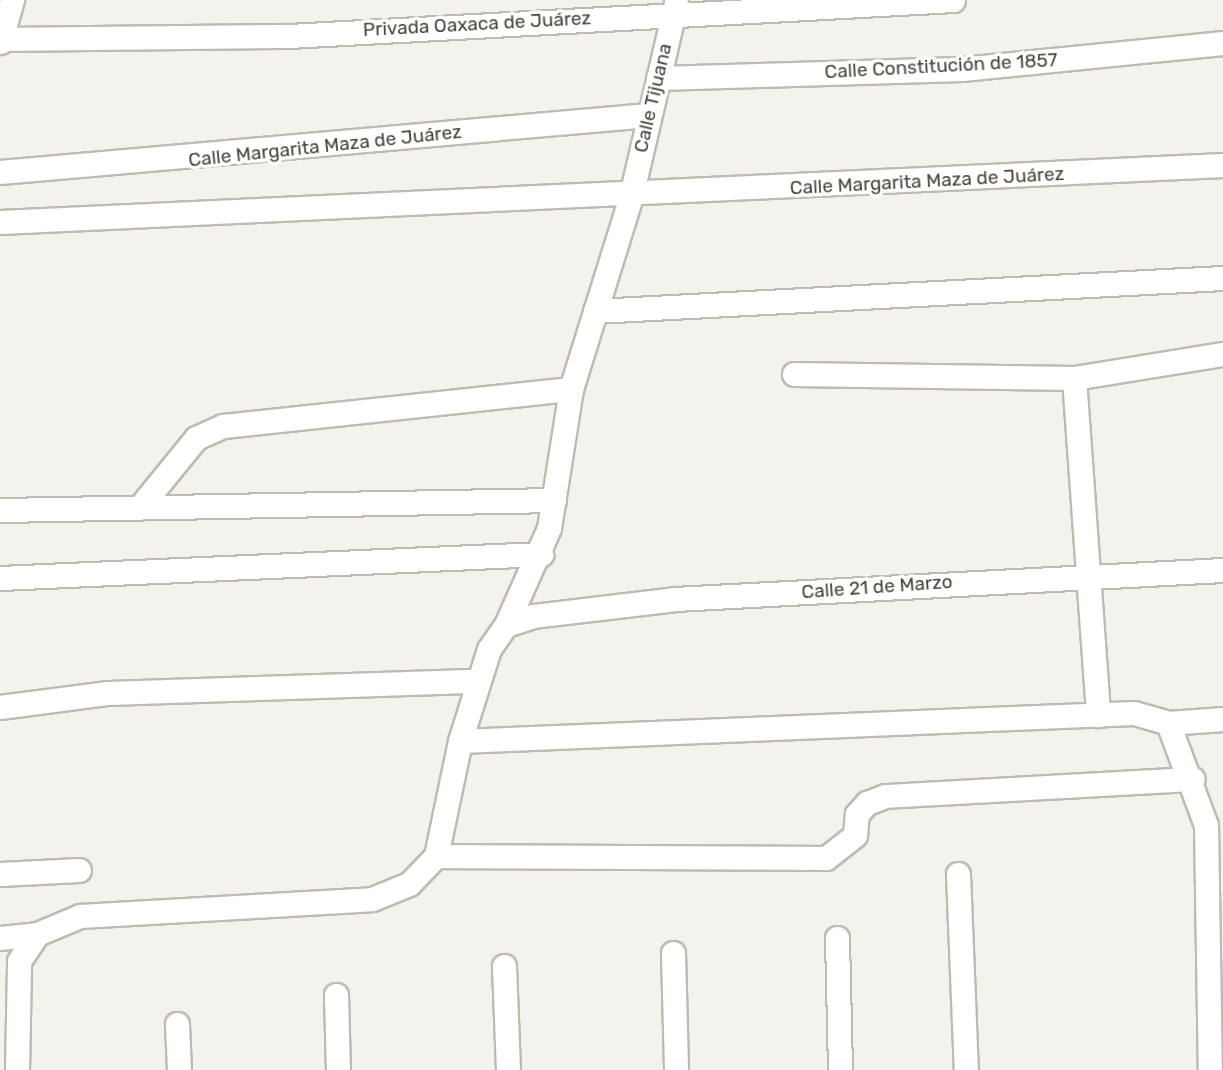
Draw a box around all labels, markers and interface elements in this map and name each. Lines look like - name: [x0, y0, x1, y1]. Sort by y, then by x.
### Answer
- street label: Privada Oaxaca de Juárez: [362, 7, 592, 41]
- street label: Calle Tijuana: [629, 41, 677, 155]
- street label: Calle Constitución de 1857: [824, 49, 1058, 83]
- street label: Calle Margarita Maza de Juárez: [187, 120, 463, 172]
- street label: Calle Margarita Maza de Juárez: [789, 162, 1065, 200]
- street label: Calle 21 de Marzo: [801, 570, 953, 604]

